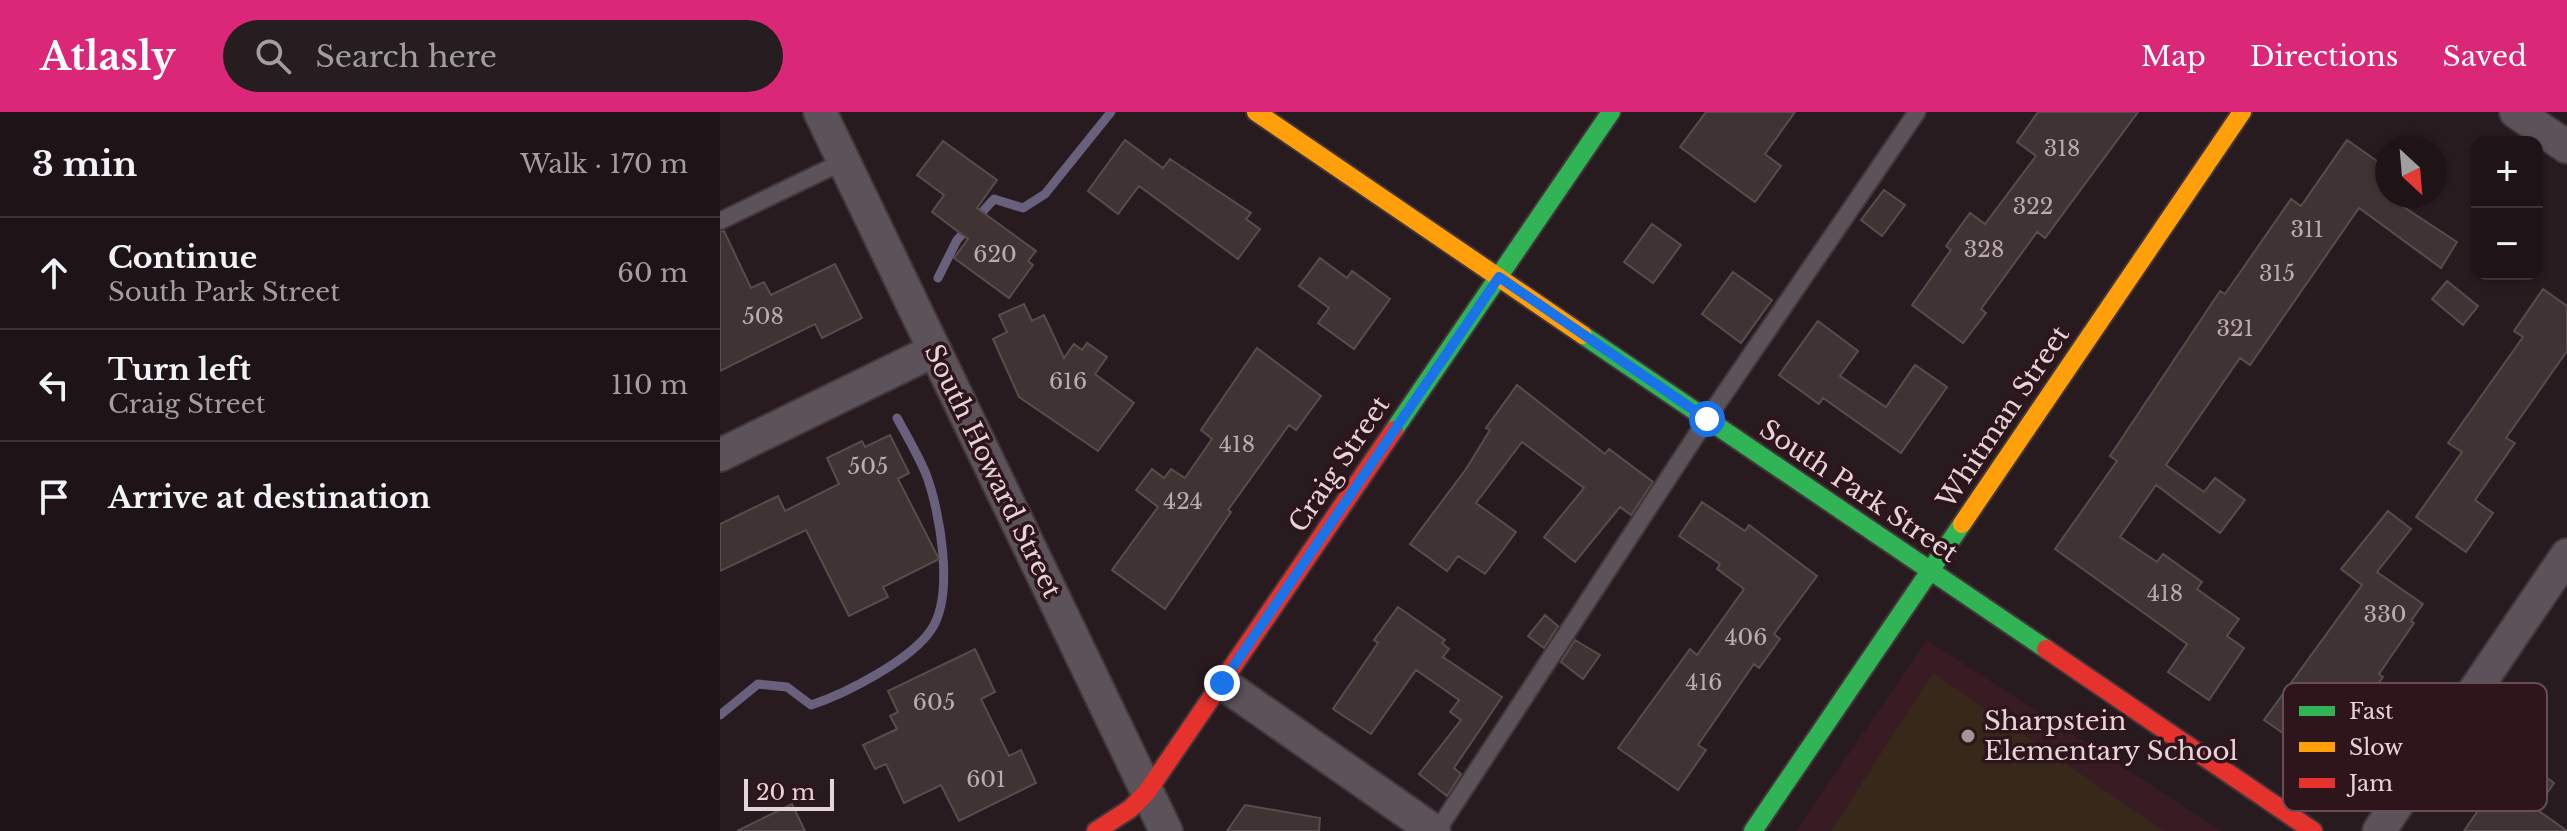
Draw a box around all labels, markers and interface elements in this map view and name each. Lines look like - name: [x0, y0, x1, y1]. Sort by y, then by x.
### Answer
- search box: [223, 20, 783, 92]
- text: Atlasly: [40, 33, 175, 80]
- icon: search: [251, 34, 295, 78]
- text: Search here: [315, 38, 497, 75]
- text: Map: [2141, 39, 2206, 74]
- text: Directions: [2250, 39, 2399, 74]
- text: Saved: [2443, 39, 2527, 74]
- house number: 318: [2044, 135, 2080, 162]
- north arrow: [2375, 136, 2447, 208]
- map controls: [2471, 136, 2543, 280]
- button: +: [2471, 136, 2543, 208]
- text: 3 min: [32, 143, 137, 185]
- text: Walk · 170 m: [520, 148, 688, 180]
- house number: 322: [2013, 193, 2053, 220]
- button: −: [2471, 208, 2543, 280]
- house number: 311: [2290, 216, 2324, 243]
- house number: 328: [1964, 236, 2004, 263]
- text: Continue: [108, 239, 257, 276]
- house number: 620: [973, 241, 1017, 268]
- icon: ahead: [32, 251, 76, 295]
- text: 60 m: [617, 257, 688, 289]
- house number: 315: [2259, 260, 2295, 287]
- text: South Park Street: [108, 276, 340, 308]
- house number: 508: [742, 303, 784, 330]
- house number: 321: [2217, 315, 2253, 342]
- street label: Whitman Street: [1929, 319, 2076, 515]
- street label: South Howard Street: [918, 339, 1068, 603]
- text: Turn left: [108, 351, 251, 388]
- icon: left: [32, 363, 76, 407]
- house number: 616: [1049, 368, 1087, 395]
- text: 110 m: [611, 369, 688, 401]
- text: Craig Street: [108, 388, 265, 420]
- street label: Craig Street: [1282, 390, 1396, 538]
- route start: [1689, 401, 1725, 437]
- street label: South Park Street: [1754, 413, 1964, 569]
- house number: 418: [1219, 431, 1255, 458]
- house number: 505: [848, 453, 888, 480]
- icon: arrive: [32, 475, 76, 519]
- text: Arrive at destination: [108, 479, 431, 516]
- house number: 424: [1163, 488, 1203, 515]
- house number: 418: [2147, 580, 2183, 607]
- house number: 330: [2364, 601, 2406, 628]
- house number: 406: [1725, 624, 1767, 651]
- route end: [1204, 665, 1240, 701]
- house number: 416: [1686, 669, 1722, 696]
- legend: [2283, 683, 2547, 811]
- house number: 605: [913, 689, 955, 716]
- text: Fast: [2349, 698, 2394, 725]
- place label: Sharpstein Elementary School: [1984, 705, 2238, 767]
- marker: Sharpstein Elementary School: [1959, 727, 1977, 745]
- text: Slow: [2349, 734, 2403, 761]
- house number: 601: [966, 766, 1006, 793]
- text: Jam: [2346, 770, 2393, 797]
- scale bar: [744, 775, 834, 811]
- text: 20 m: [756, 779, 815, 806]

